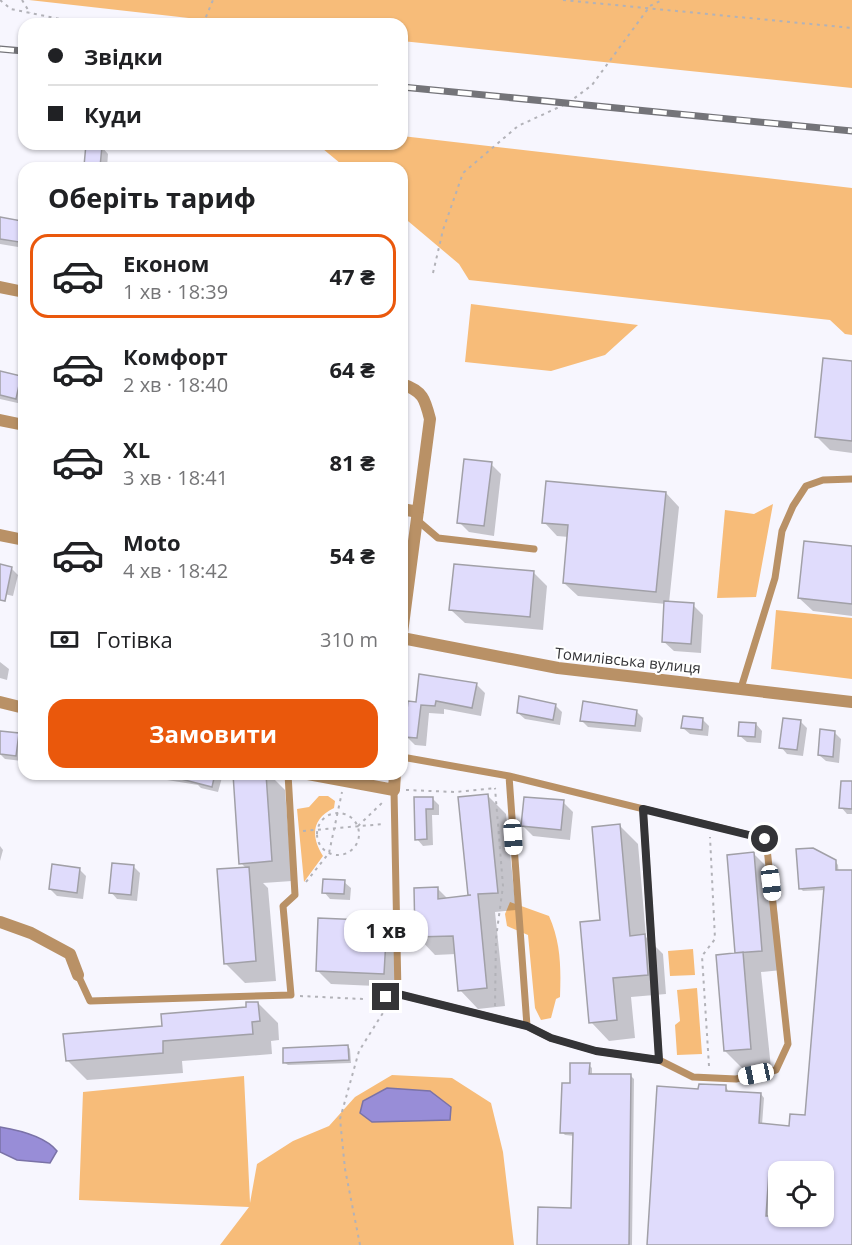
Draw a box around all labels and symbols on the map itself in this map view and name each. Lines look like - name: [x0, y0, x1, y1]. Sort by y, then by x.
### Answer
- street label: Томилівська вулиця: [554, 642, 702, 678]
- car: [503, 818, 523, 856]
- route start: [751, 825, 778, 852]
- car: [760, 864, 782, 902]
- callout: 1 хв: [344, 910, 428, 952]
- route end: [372, 983, 399, 1010]
- car: [737, 1061, 775, 1087]

